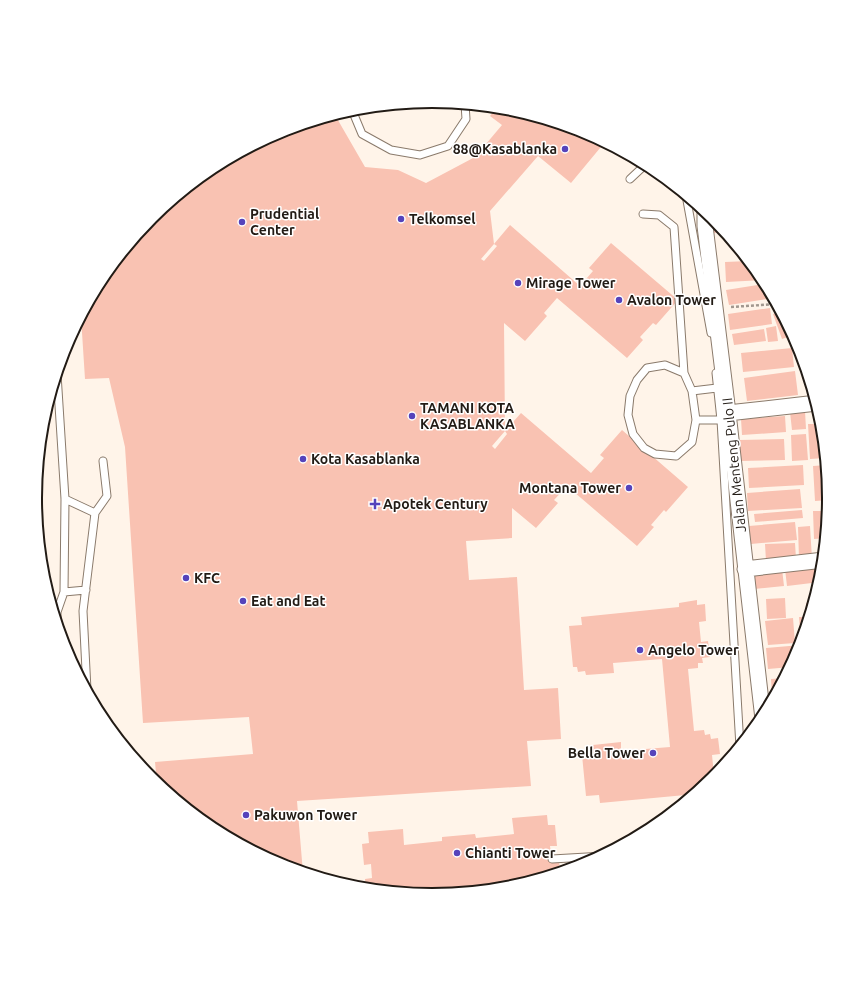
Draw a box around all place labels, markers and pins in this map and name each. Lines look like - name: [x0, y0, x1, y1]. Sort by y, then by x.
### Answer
- place label: 88@Kasablanka: [453, 141, 557, 157]
- marker: 88@Kasablanka: [560, 144, 570, 154]
- place label: Prudential Center: [250, 206, 319, 238]
- place label: Telkomsel: [409, 211, 476, 227]
- marker: Telkomsel: [396, 214, 406, 224]
- marker: Prudential Center: [237, 217, 247, 227]
- place label: Mirage Tower: [526, 275, 616, 291]
- marker: Mirage Tower: [513, 278, 523, 288]
- place label: Avalon Tower: [627, 292, 716, 308]
- marker: Avalon Tower: [614, 295, 624, 305]
- place label: TAMANI KOTA KASABLANKA: [420, 400, 515, 432]
- marker: TAMANI KOTA KASABLANKA: [407, 411, 417, 421]
- place label: Kota Kasablanka: [311, 451, 420, 467]
- marker: Kota Kasablanka: [298, 454, 308, 464]
- place label: Montana Tower: [519, 480, 621, 496]
- marker: Montana Tower: [624, 483, 634, 493]
- place label: Apotek Century: [383, 496, 488, 512]
- marker: Apotek Century: [370, 499, 380, 509]
- place label: KFC: [194, 570, 220, 586]
- marker: KFC: [181, 573, 191, 583]
- place label: Eat and Eat: [251, 593, 326, 609]
- marker: Eat and Eat: [238, 596, 248, 606]
- place label: Angelo Tower: [648, 642, 739, 658]
- marker: Angelo Tower: [635, 645, 645, 655]
- place label: Bella Tower: [568, 745, 645, 761]
- marker: Bella Tower: [648, 748, 658, 758]
- place label: Pakuwon Tower: [254, 807, 357, 823]
- marker: Pakuwon Tower: [241, 810, 251, 820]
- place label: Chianti Tower: [465, 845, 556, 861]
- marker: Chianti Tower: [452, 848, 462, 858]

